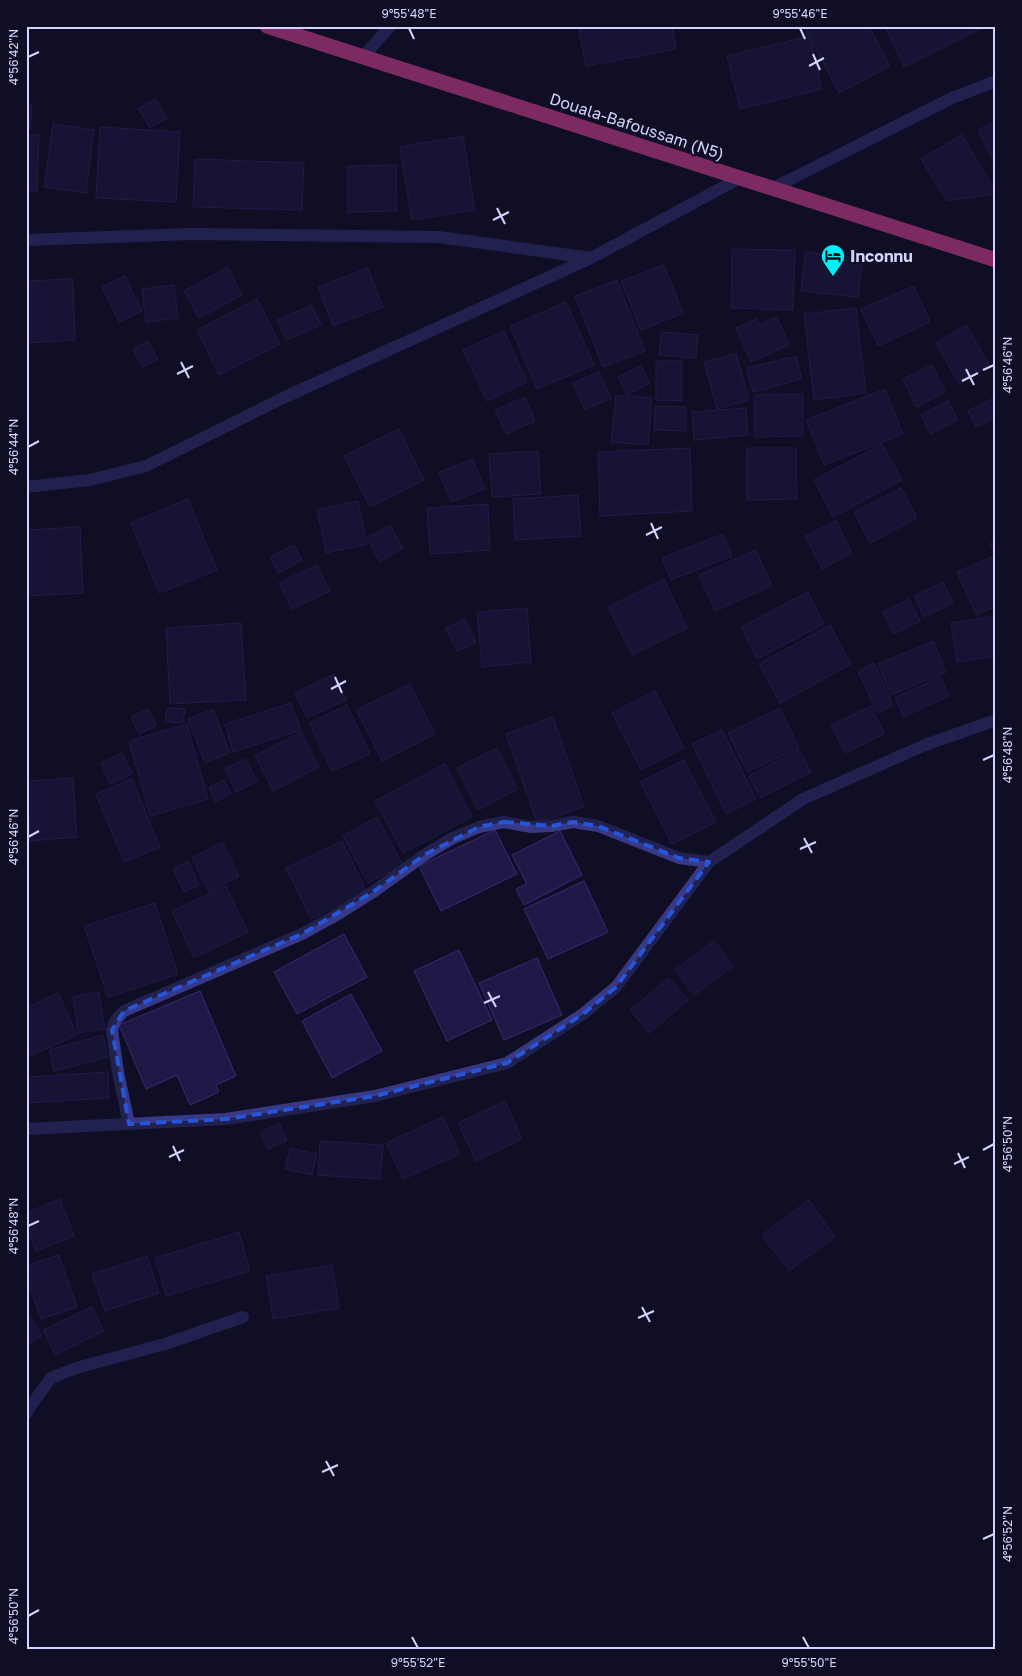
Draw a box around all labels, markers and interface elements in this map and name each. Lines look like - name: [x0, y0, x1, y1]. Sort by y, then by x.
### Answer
- text: 9°55'48"E: [381, 6, 437, 21]
- text: 9°55'46"E: [772, 6, 828, 21]
- text: 4°56'42"N: [6, 29, 21, 85]
- street label: Douala-Bafoussam (N5): [547, 88, 727, 164]
- hotel icon: Inconnu: [820, 243, 846, 277]
- place label: Inconnu: [850, 246, 913, 266]
- text: 4°56'46"N: [1000, 337, 1015, 393]
- text: 4°56'44"N: [6, 419, 21, 475]
- text: 4°56'48"N: [1000, 727, 1015, 783]
- text: 4°56'46"N: [6, 809, 21, 865]
- text: 4°56'50"N: [1000, 1116, 1015, 1172]
- text: 4°56'48"N: [6, 1198, 21, 1254]
- text: 4°56'52"N: [1000, 1506, 1015, 1562]
- text: 4°56'50"N: [6, 1588, 21, 1644]
- text: 9°55'52"E: [391, 1655, 445, 1670]
- text: 9°55'50"E: [782, 1655, 836, 1670]

